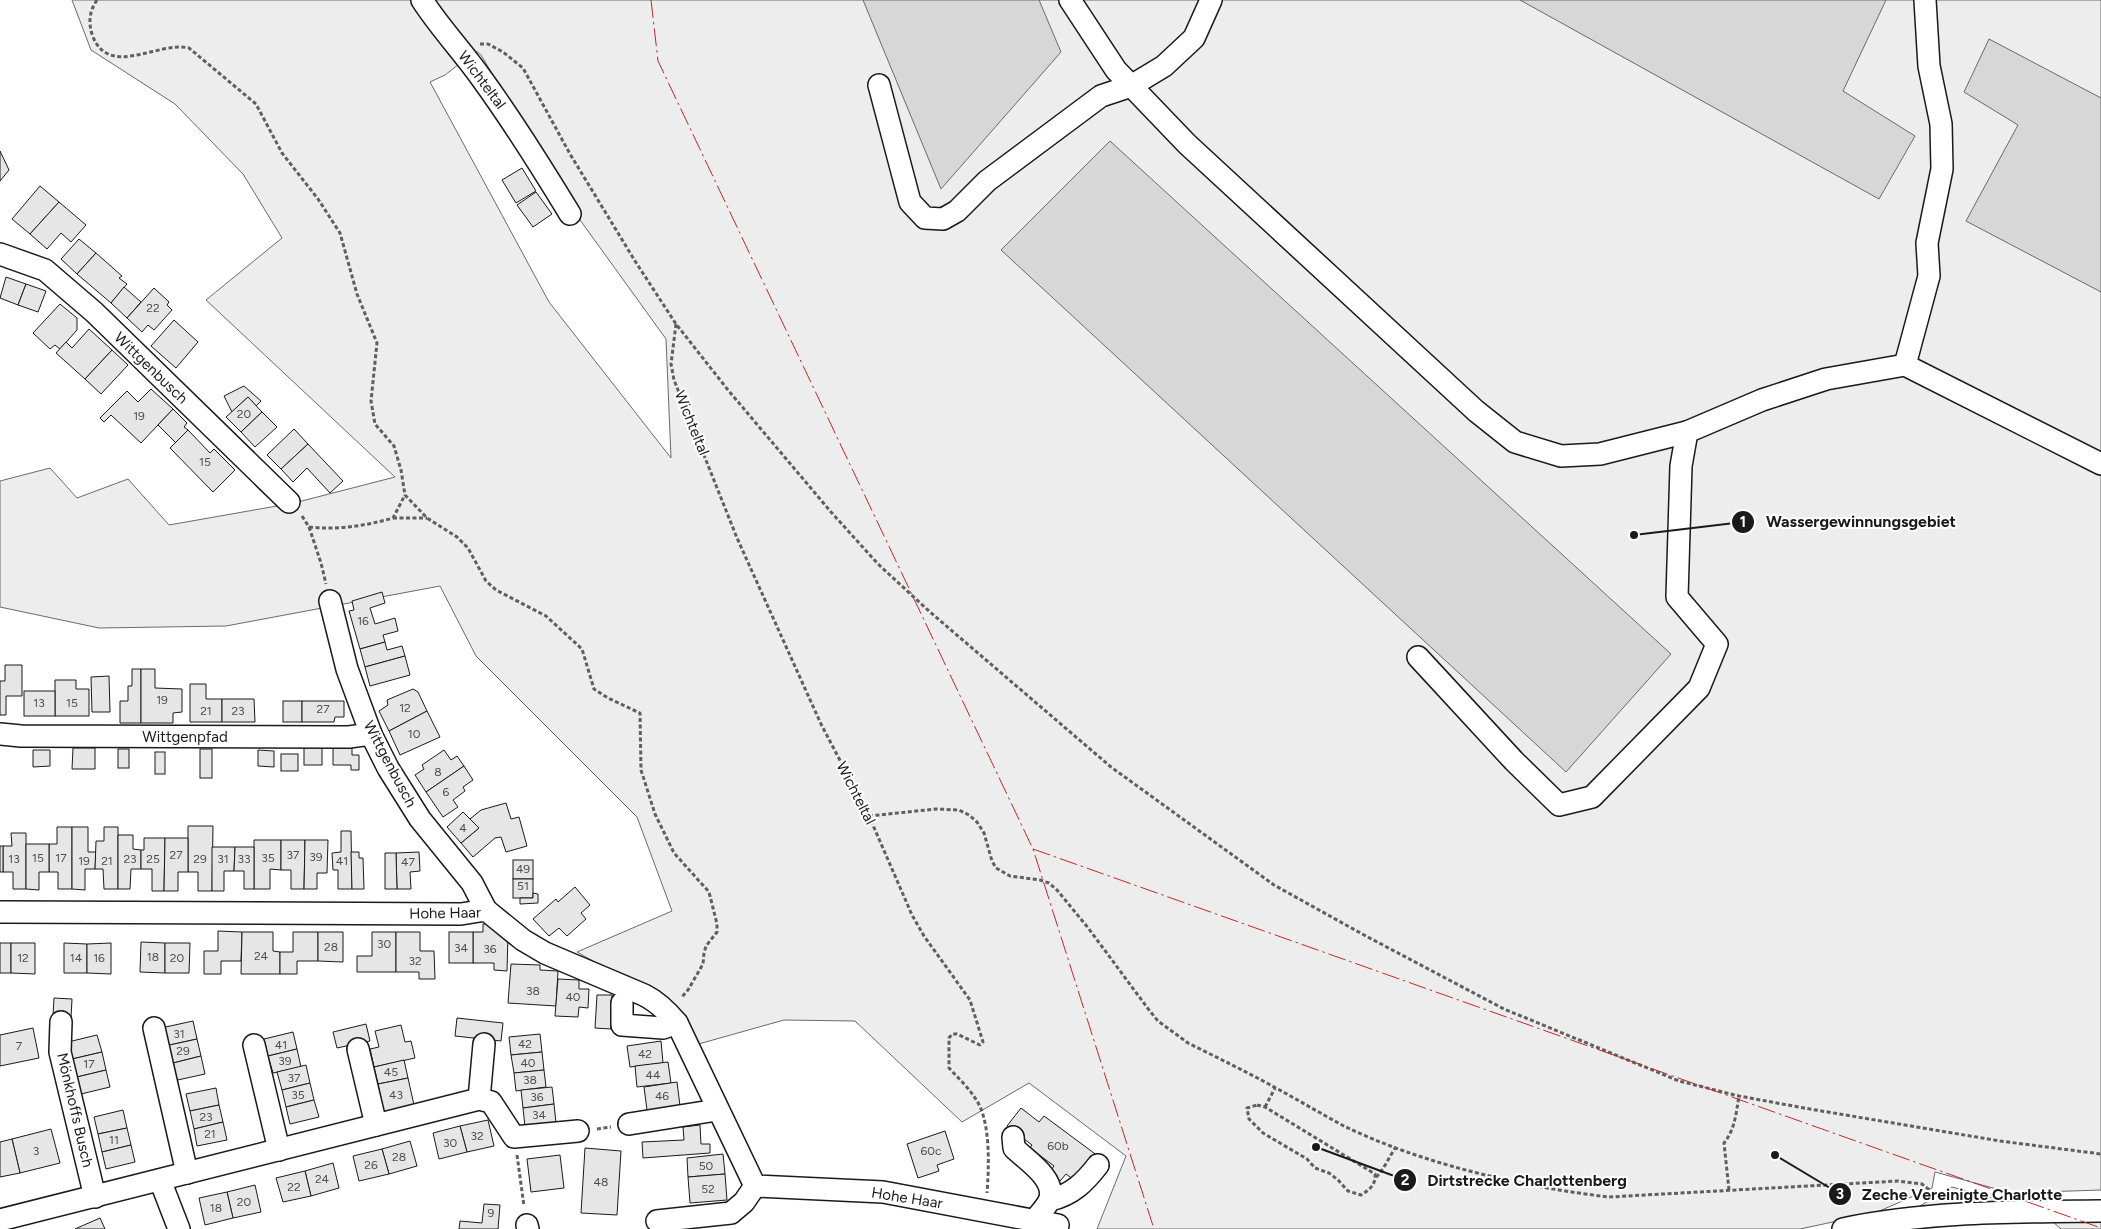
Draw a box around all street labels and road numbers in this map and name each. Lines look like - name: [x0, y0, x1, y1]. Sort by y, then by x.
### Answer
- street label: Wichteltal: [454, 47, 510, 113]
- street label: Wittgenbusch: [111, 328, 191, 408]
- street label: Wichteltal: [671, 388, 713, 458]
- street label: Wittgenbusch: [360, 718, 420, 810]
- street label: Wittgenpfad: [142, 728, 228, 746]
- street label: Wichteltal: [833, 759, 879, 827]
- street label: Hohe Haar: [409, 903, 481, 923]
- street label: Mönkhoffs Busch: [53, 1051, 97, 1169]
- street label: Hohe Haar: [870, 1183, 944, 1213]

